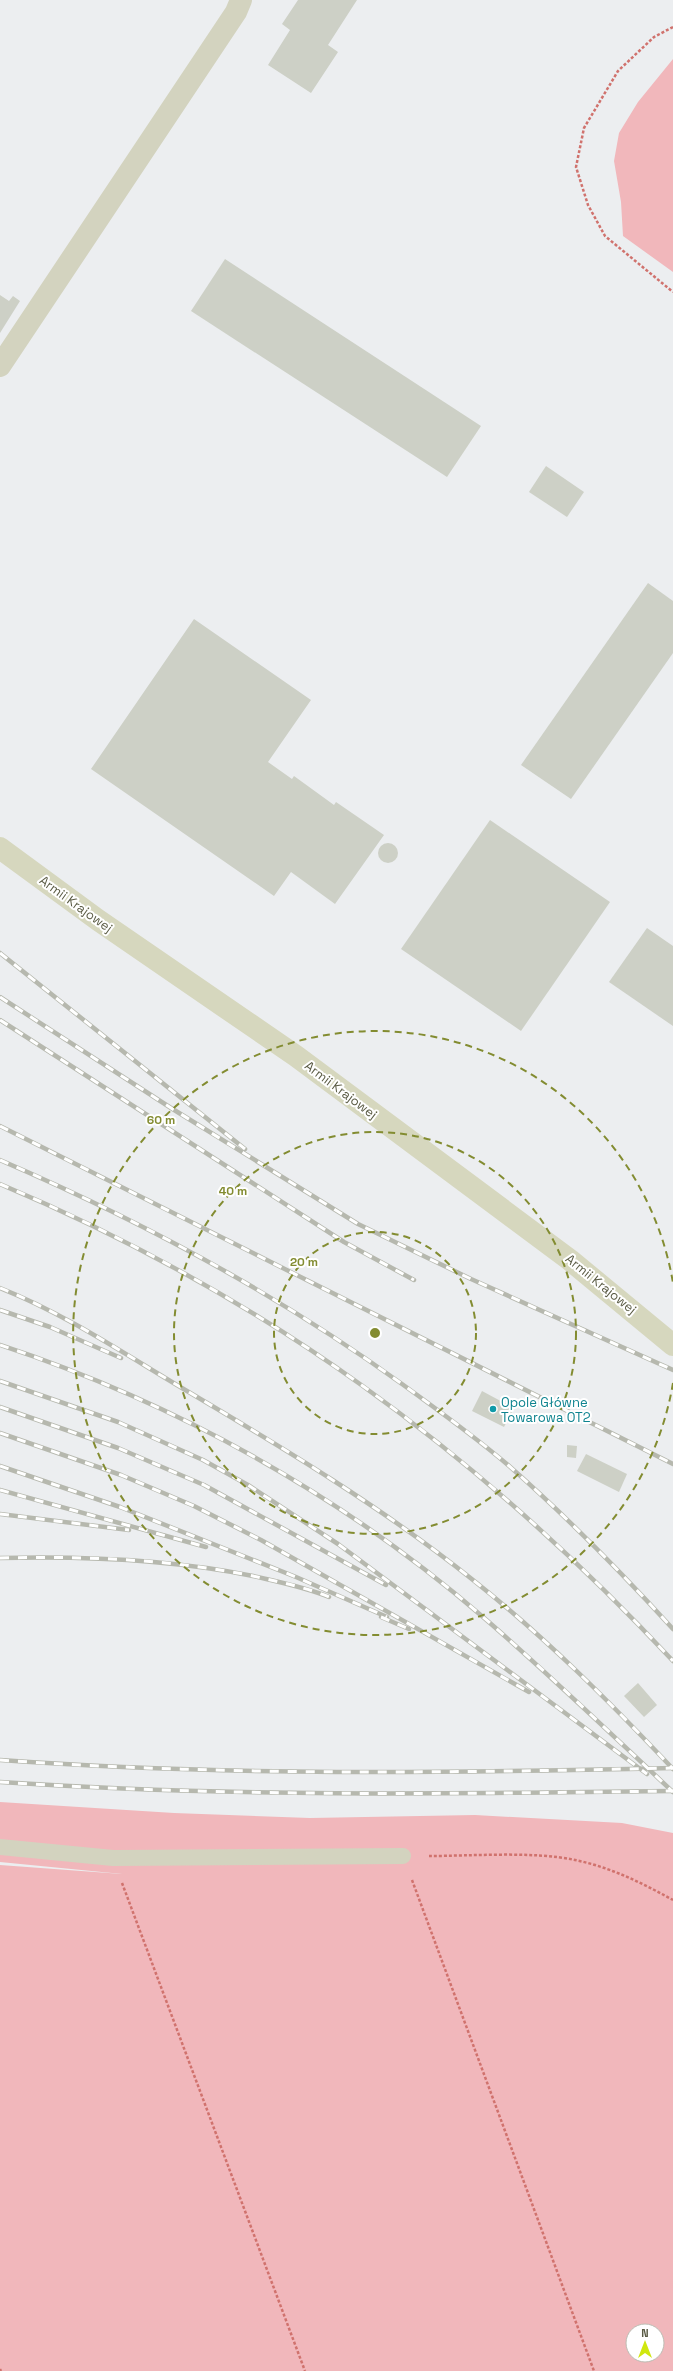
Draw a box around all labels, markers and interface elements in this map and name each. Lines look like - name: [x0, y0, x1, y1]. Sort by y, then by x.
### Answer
- street label: Armii Krajowej: [36, 872, 116, 936]
- street label: Armii Krajowej: [301, 1057, 381, 1123]
- text: 60 m: [147, 1112, 175, 1128]
- text: 40 m: [219, 1183, 247, 1199]
- street label: Armii Krajowej: [562, 1250, 640, 1318]
- text: 20 m: [290, 1254, 318, 1270]
- centre of rings: [368, 1326, 382, 1340]
- place label: Opole Główne Towarowa OT2: [501, 1394, 591, 1426]
- marker: Opole Główne Towarowa OT2: [488, 1404, 498, 1414]
- north arrow: [625, 2323, 665, 2363]
- text: N: [641, 2326, 649, 2340]

